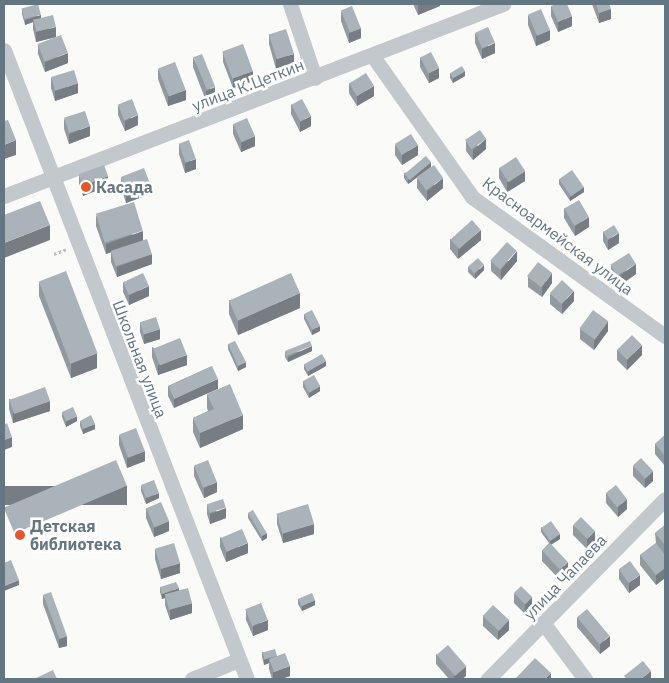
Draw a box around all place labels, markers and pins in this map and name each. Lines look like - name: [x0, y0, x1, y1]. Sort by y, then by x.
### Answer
- place label: Касада: [96, 177, 153, 197]
- marker: Касада: [80, 181, 92, 193]
- place label: Детская библиотека: [30, 516, 122, 554]
- marker: Детская библиотека: [14, 529, 26, 541]

